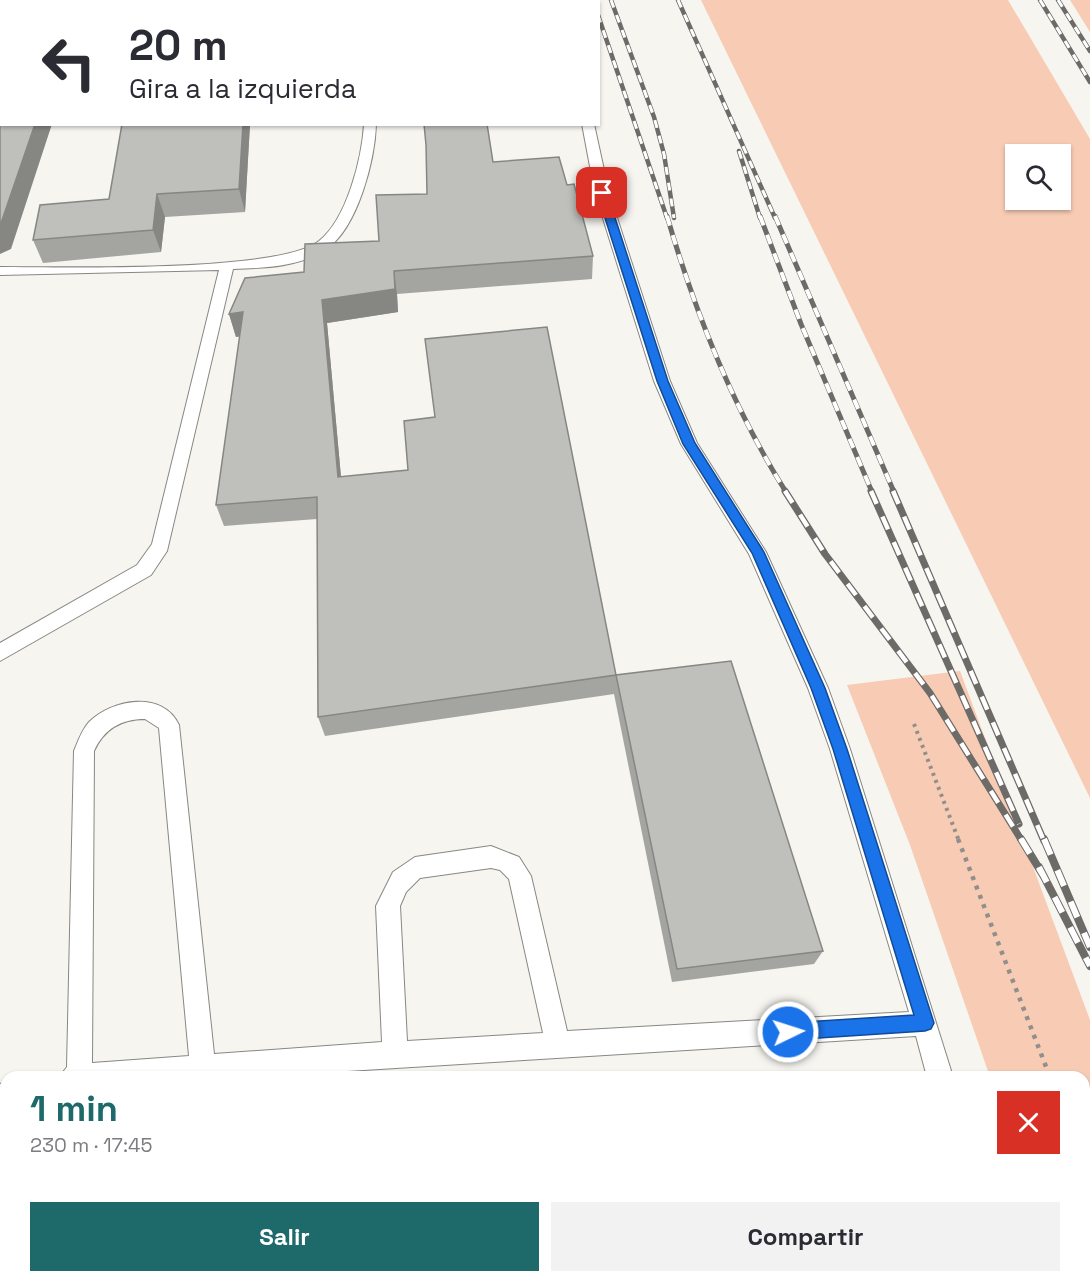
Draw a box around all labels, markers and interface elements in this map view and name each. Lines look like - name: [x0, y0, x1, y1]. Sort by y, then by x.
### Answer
- text: 20 m: [129, 19, 228, 72]
- icon: left: [30, 24, 108, 102]
- text: Gira a la izquierda: [129, 71, 356, 106]
- map controls: [1005, 144, 1071, 210]
- button: search: [1005, 144, 1071, 210]
- pin: [576, 167, 627, 218]
- icon: arrive: [585, 176, 618, 209]
- position arrow: [756, 1000, 820, 1064]
- text: 1 min: [30, 1086, 118, 1132]
- button: close: [997, 1091, 1060, 1154]
- text: 230 m · 17:45: [30, 1132, 152, 1158]
- button: Salir: [30, 1202, 539, 1271]
- button: Compartir: [551, 1202, 1060, 1271]

